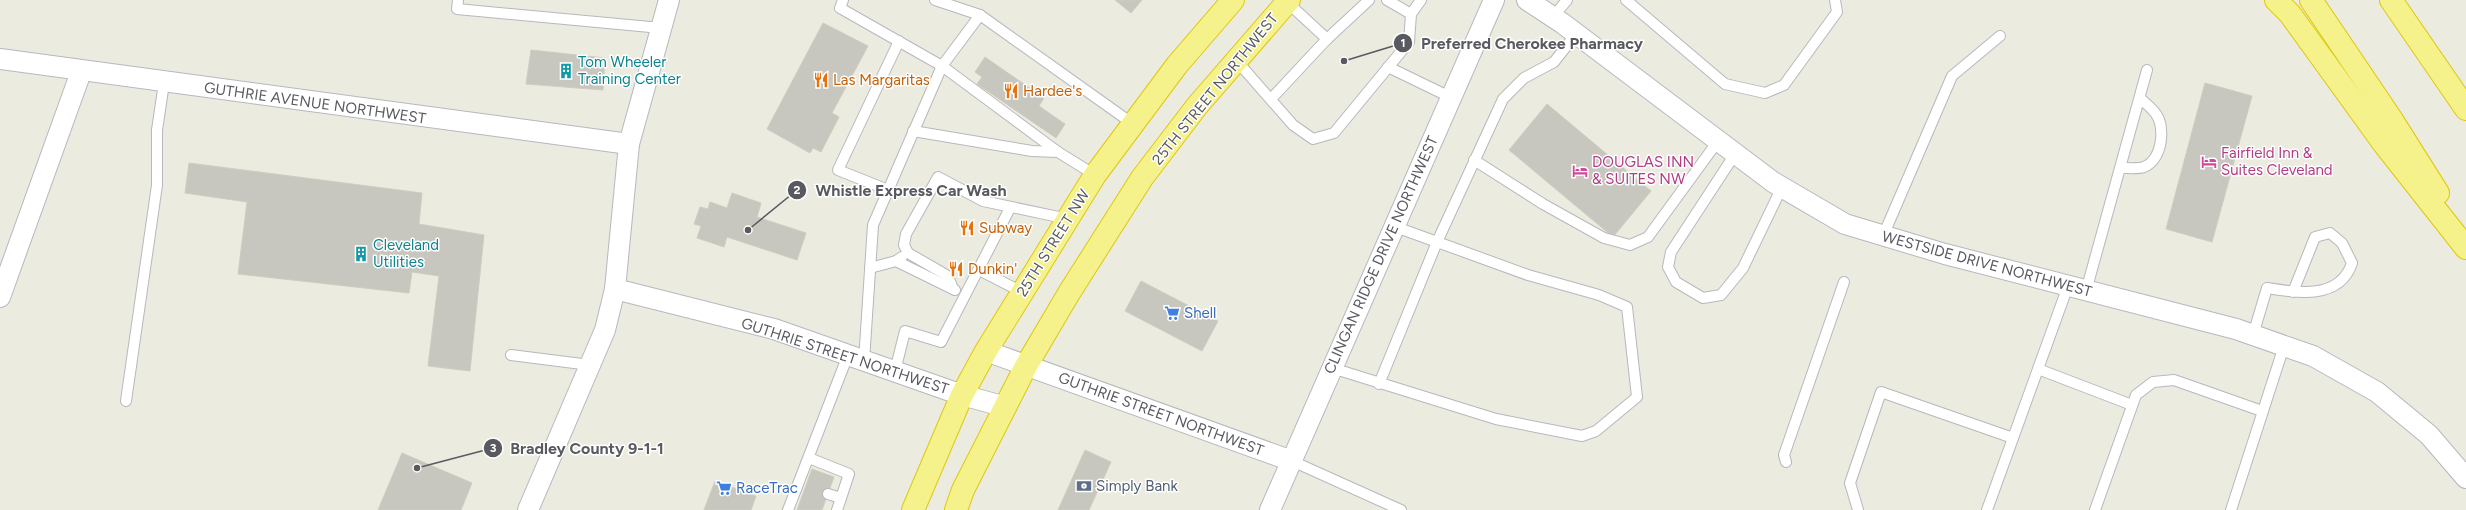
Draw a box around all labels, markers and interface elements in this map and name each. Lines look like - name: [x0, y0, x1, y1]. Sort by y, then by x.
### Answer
- street label: 25TH STREET NORTHWEST: [1148, 9, 1282, 168]
- callout: Preferred Cherokee Pharmacy: [1393, 29, 1651, 57]
- text: Preferred Cherokee Pharmacy: [1421, 34, 1644, 53]
- text: 1: [1400, 36, 1406, 50]
- place label: Tom Wheeler Training Center: [578, 53, 681, 88]
- building icon: Tom Wheeler Training Center: [557, 62, 575, 80]
- restaurant icon: Las Margaritas: [812, 71, 830, 89]
- place label: Las Margaritas: [833, 71, 930, 89]
- street label: GUTHRIE AVENUE NORTHWEST: [203, 79, 428, 128]
- restaurant icon: Hardee's: [1002, 82, 1020, 100]
- place label: Hardee's: [1023, 82, 1082, 100]
- street label: CLINGAN RIDGE DRIVE NORTHWEST: [1320, 133, 1442, 377]
- place label: Fairfield Inn & Suites Cleveland: [2221, 144, 2333, 179]
- place label: DOUGLAS INN & SUITES NW: [1592, 153, 1694, 188]
- hotel icon: Fairfield Inn & Suites Cleveland: [2200, 153, 2218, 171]
- hotel icon: DOUGLAS INN & SUITES NW: [1571, 162, 1589, 180]
- callout: Whistle Express Car Wash: [787, 176, 1014, 204]
- text: Whistle Express Car Wash: [816, 181, 1007, 200]
- text: 2: [794, 183, 801, 197]
- street label: 25TH STREET NW: [1013, 186, 1094, 300]
- restaurant icon: Subway: [958, 219, 976, 237]
- place label: Subway: [979, 219, 1032, 237]
- street label: WESTSIDE DRIVE NORTHWEST: [1880, 227, 2095, 301]
- place label: Cleveland Utilities: [373, 236, 439, 271]
- building icon: Cleveland Utilities: [352, 245, 370, 263]
- restaurant icon: Dunkin': [947, 260, 965, 278]
- place label: Dunkin': [968, 260, 1017, 278]
- supermarket icon: Shell: [1163, 304, 1181, 322]
- place label: Shell: [1184, 304, 1216, 322]
- street label: GUTHRIE STREET NORTHWEST: [739, 314, 952, 398]
- street label: GUTHRIE STREET NORTHWEST: [1056, 368, 1267, 460]
- callout: Bradley County 9-1-1: [483, 434, 672, 462]
- text: Bradley County 9-1-1: [510, 439, 664, 458]
- text: 3: [490, 441, 497, 455]
- bank icon: Simply Bank: [1075, 477, 1093, 495]
- place label: Simply Bank: [1096, 477, 1178, 495]
- supermarket icon: RaceTrac: [715, 479, 733, 497]
- place label: RaceTrac: [736, 479, 798, 497]

